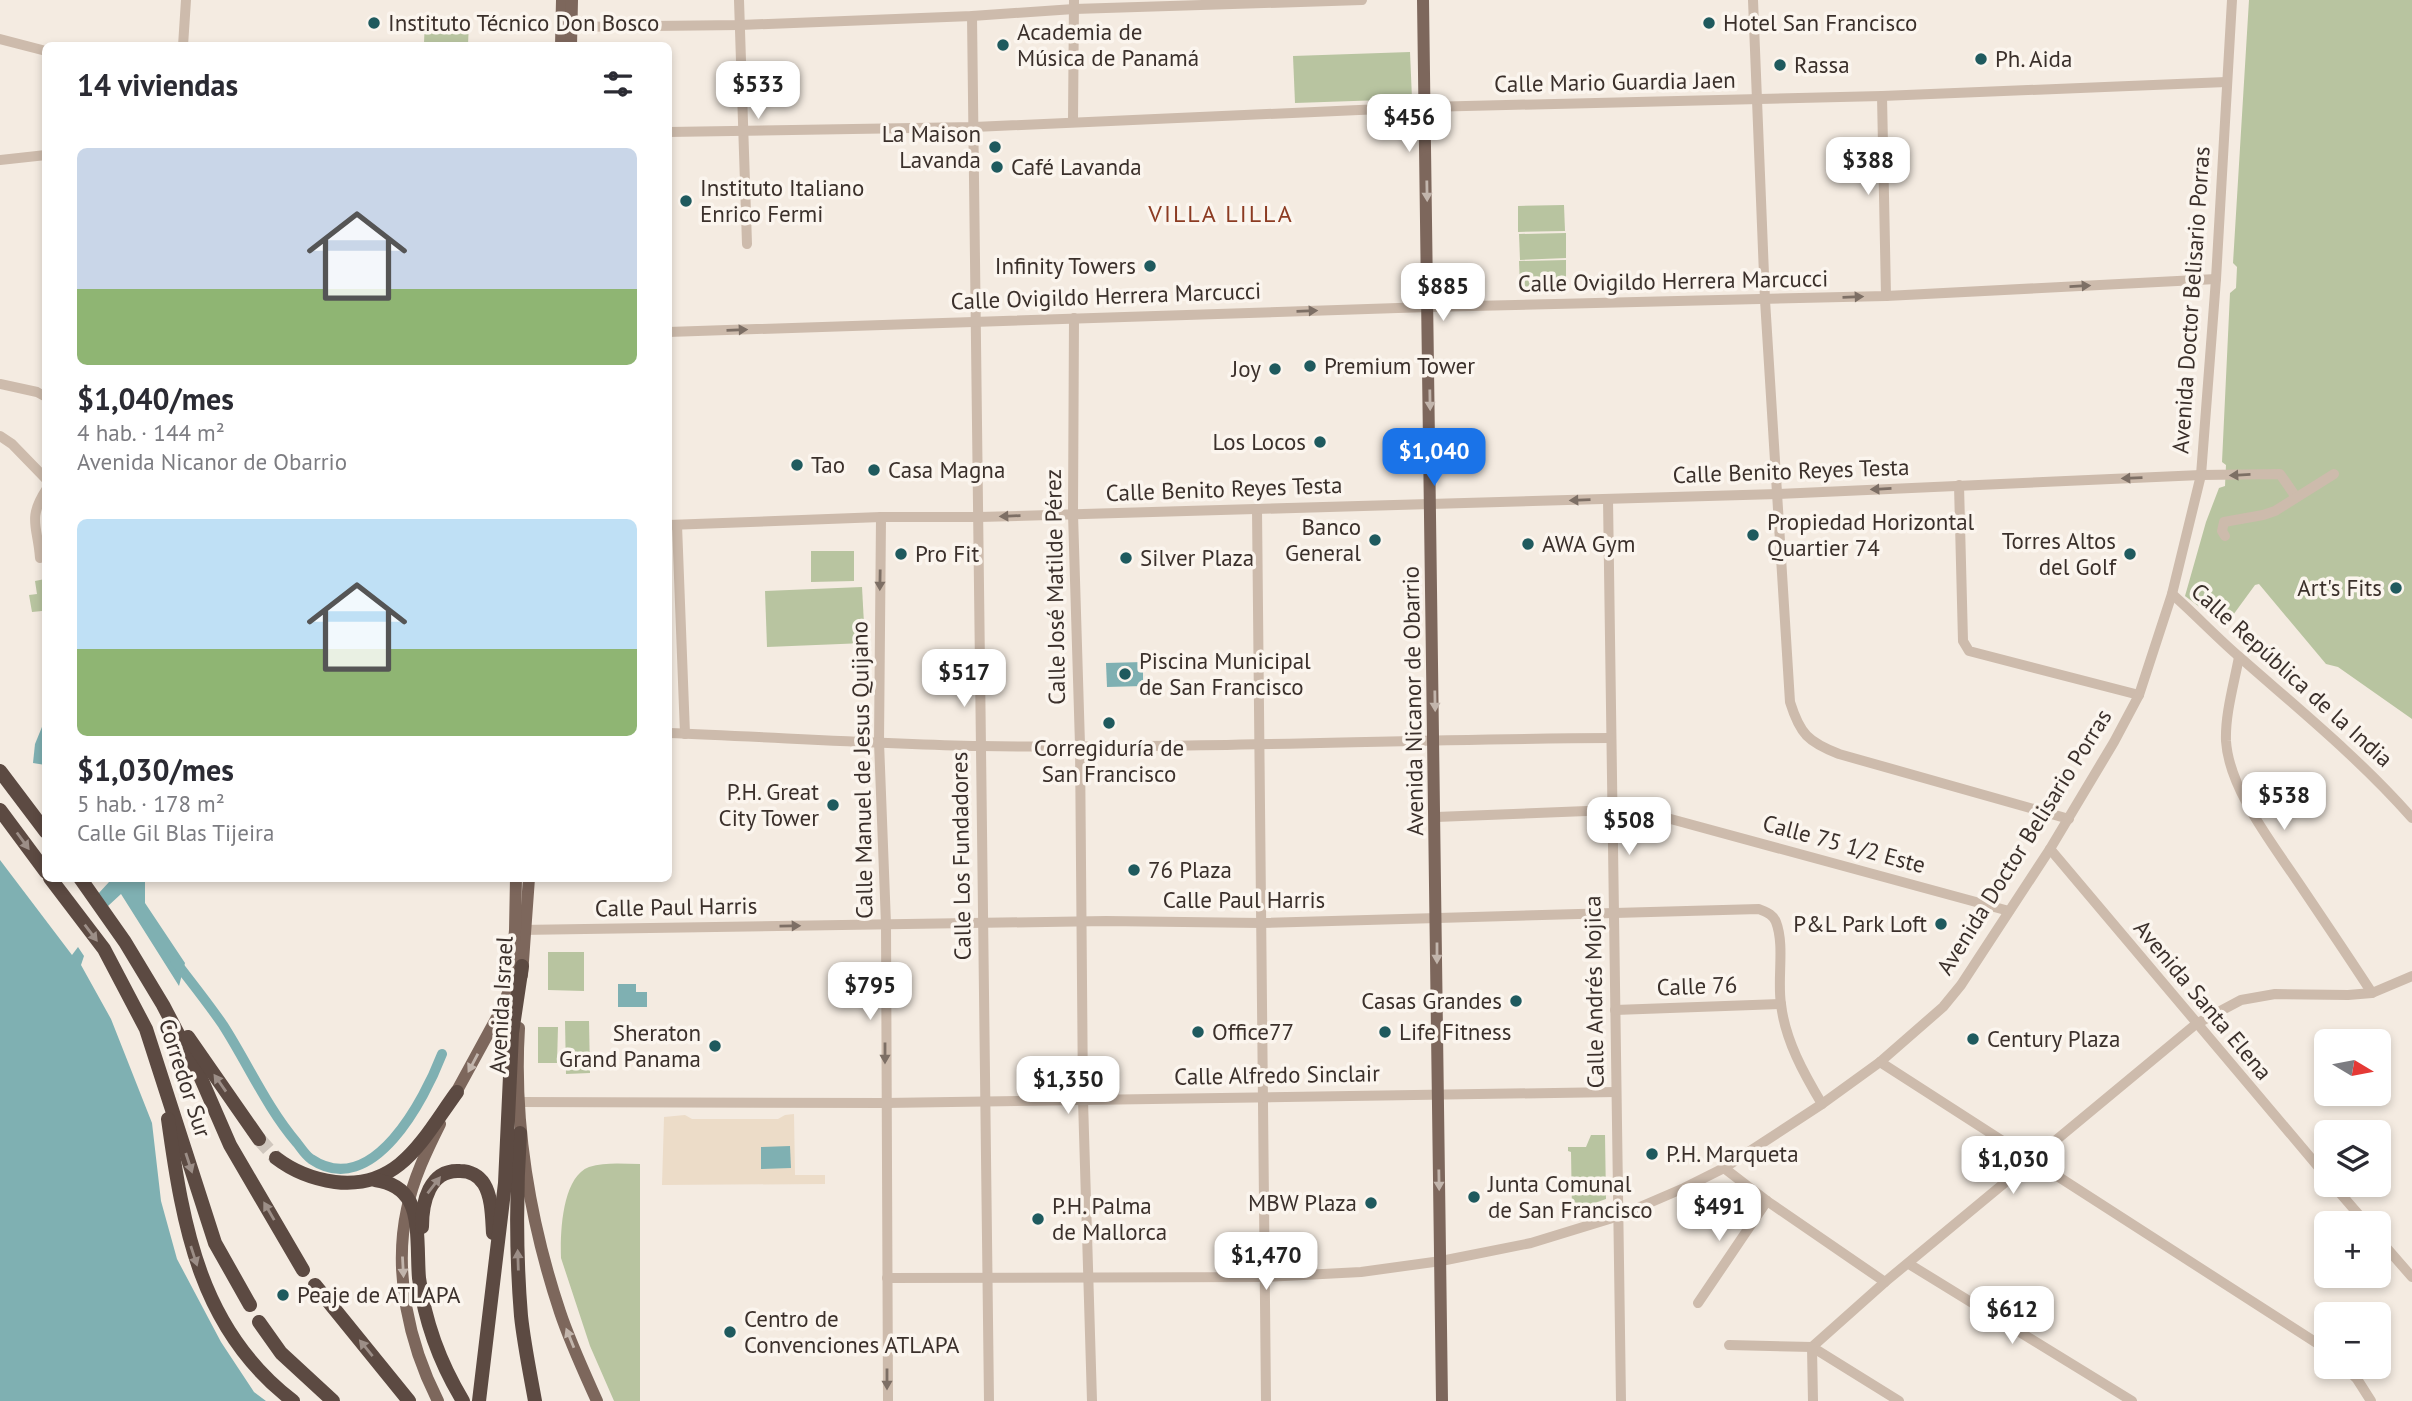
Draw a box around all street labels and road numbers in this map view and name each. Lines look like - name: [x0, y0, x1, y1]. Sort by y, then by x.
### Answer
- street label: Calle Mario Guardia Jaen: [1494, 65, 1736, 98]
- street label: Avenida Doctor Belisario Porras: [2165, 145, 2216, 455]
- street label: Calle Ovigildo Herrera Marcucci: [1518, 263, 1828, 298]
- street label: Calle Ovigildo Herrera Marcucci: [950, 276, 1262, 315]
- street label: Calle Benito Reyes Testa: [1672, 452, 1910, 489]
- street label: Calle José Matilde Pérez: [1038, 469, 1071, 705]
- street label: Calle Benito Reyes Testa: [1105, 470, 1343, 507]
- street label: Avenida Nicanor de Obarrio: [1396, 566, 1429, 836]
- street label: Calle República de la India: [2185, 576, 2399, 773]
- street label: Calle Manuel de Jesus Quijano: [844, 621, 879, 919]
- street label: Avenida Doctor Belisario Porras: [1930, 703, 2117, 980]
- street label: Calle Los Fundadores: [944, 751, 977, 961]
- street label: Calle 75 1/2 Este: [1760, 808, 1929, 879]
- street label: Calle Paul Harris: [1163, 885, 1325, 914]
- street label: Calle Paul Harris: [595, 891, 757, 922]
- street label: Calle Andrés Mojica: [1577, 895, 1610, 1089]
- street label: Avenida Santa Elena: [2128, 914, 2279, 1086]
- street label: Avenida Israel: [482, 935, 519, 1075]
- street label: Calle 76: [1656, 970, 1738, 1001]
- street label: Corredor Sur: [153, 1015, 218, 1141]
- street label: Calle Alfredo Sinclair: [1174, 1058, 1380, 1091]

